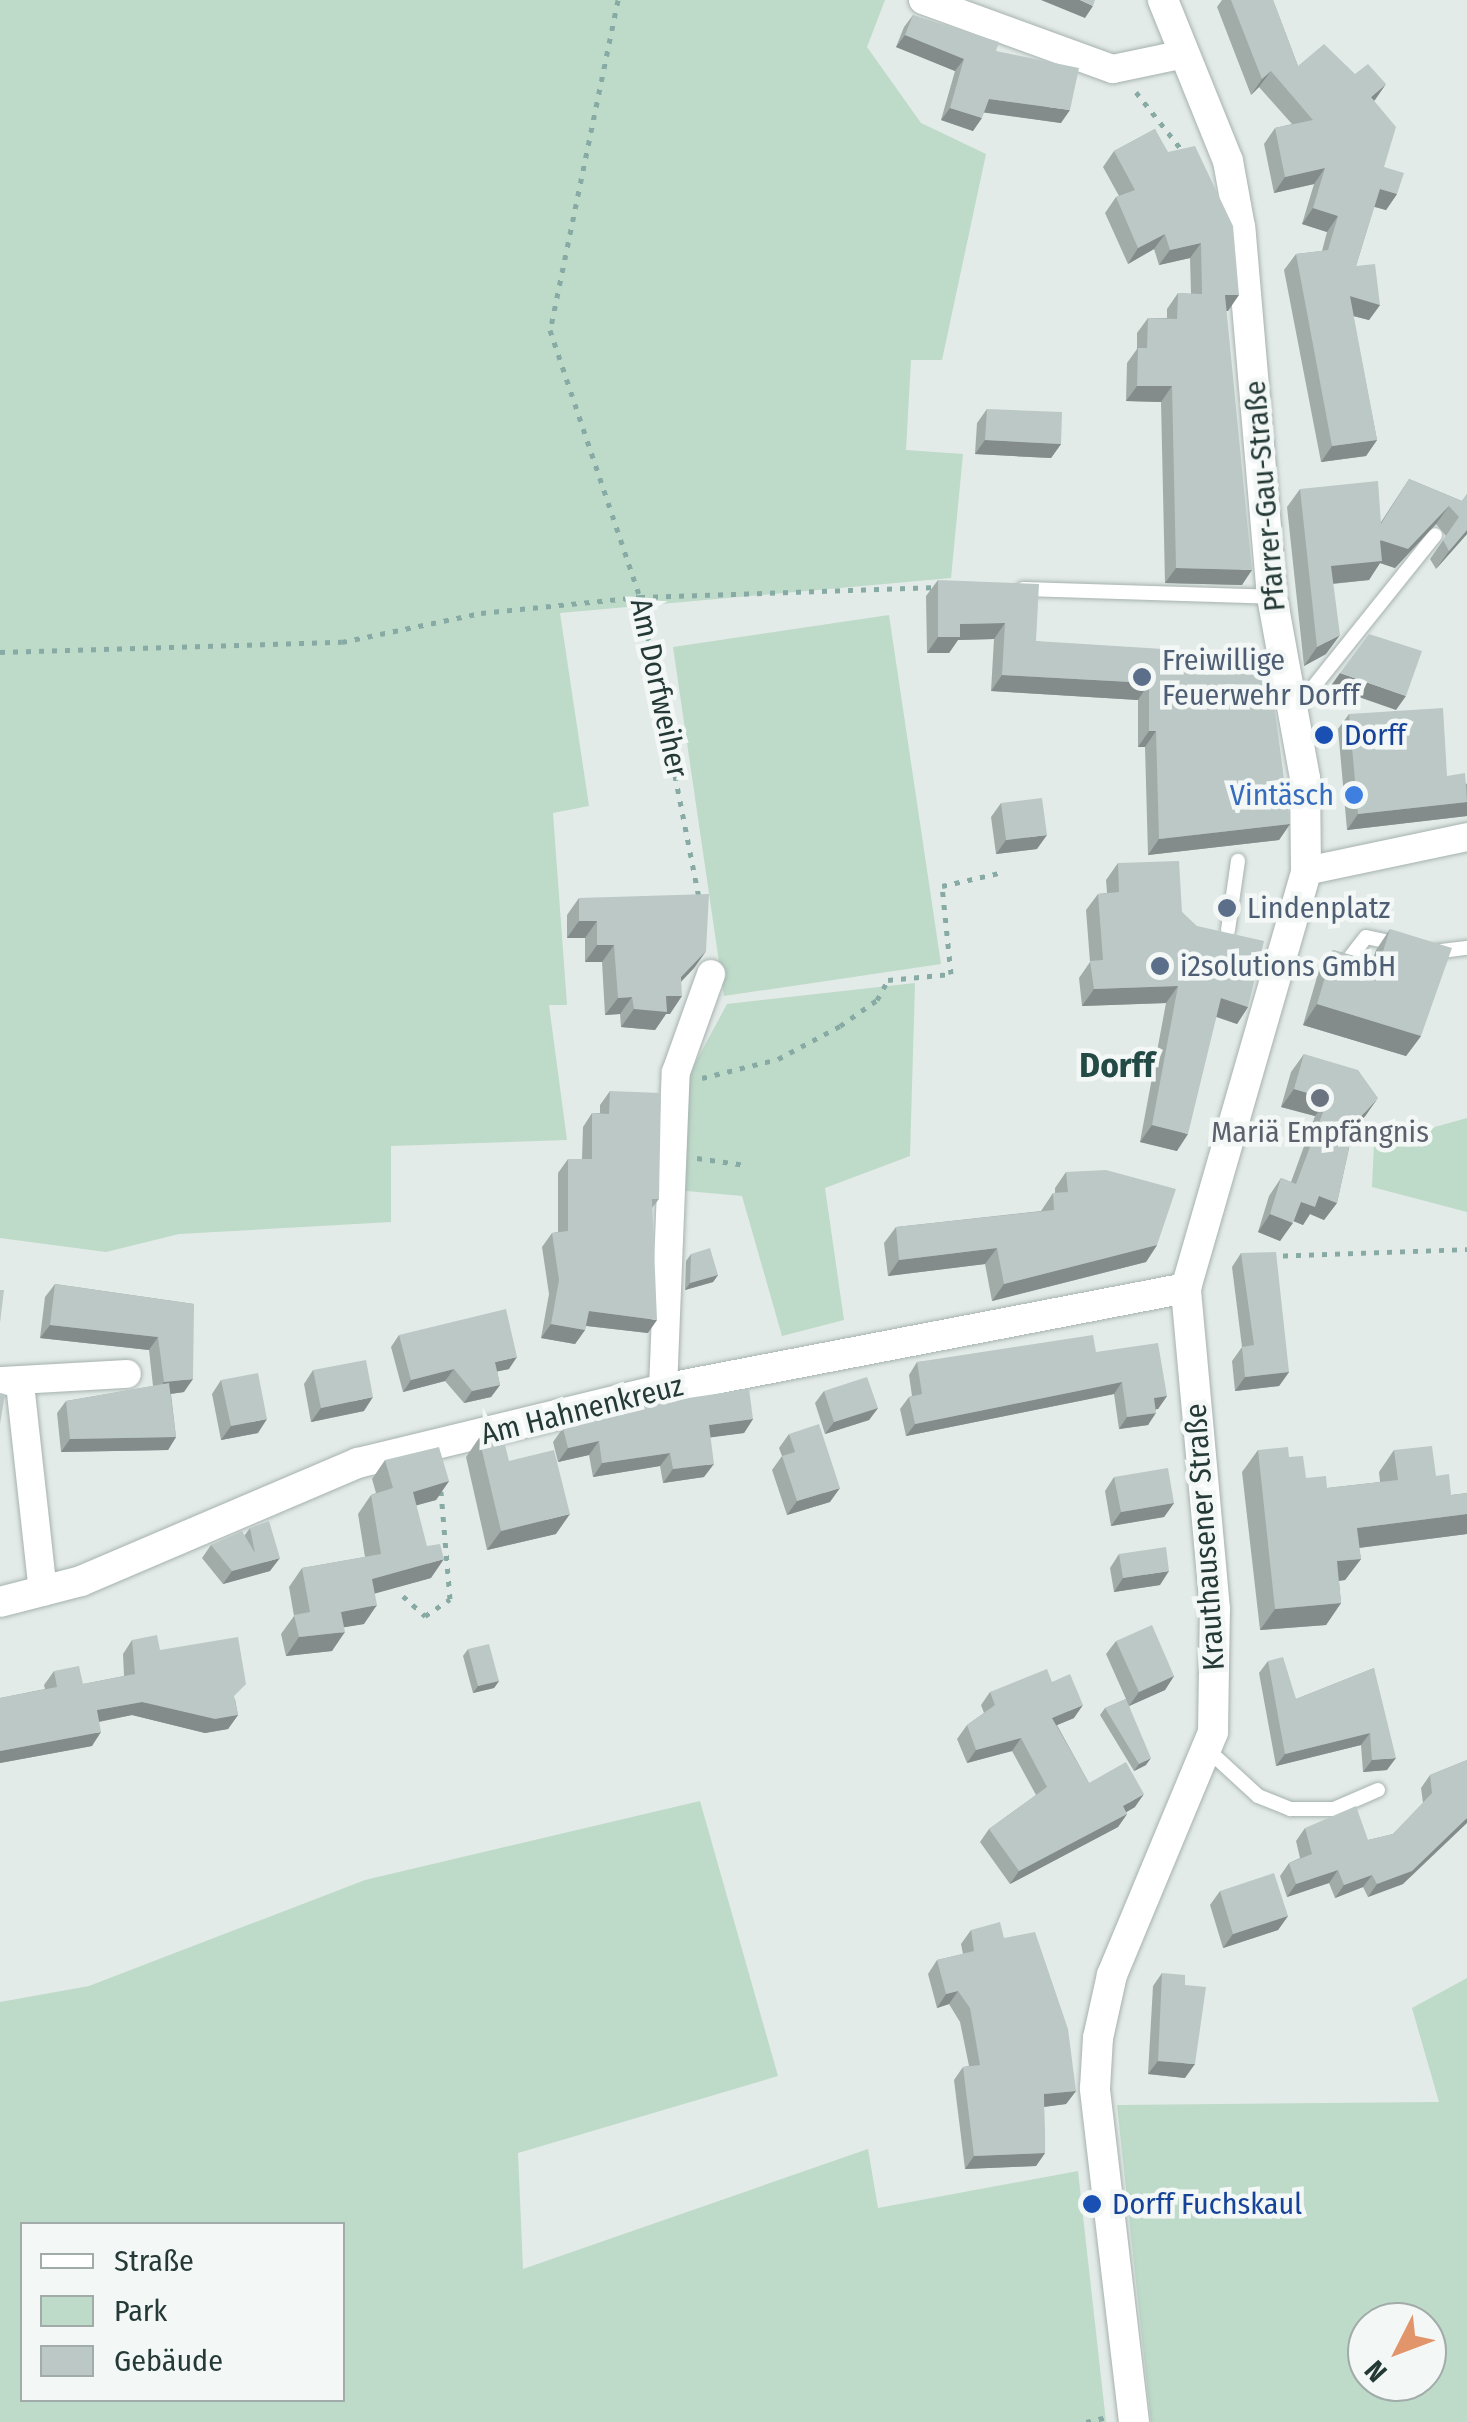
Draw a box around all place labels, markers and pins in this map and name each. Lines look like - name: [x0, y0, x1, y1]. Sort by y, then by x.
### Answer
- place label: Freiwillige Feuerwehr Dorff: [1162, 642, 1360, 712]
- marker: Freiwillige Feuerwehr Dorff: [1131, 666, 1153, 688]
- place label: Dorff: [1344, 717, 1406, 753]
- marker: Dorff: [1313, 724, 1335, 746]
- place label: Vintäsch: [1230, 777, 1334, 813]
- marker: Vintäsch: [1343, 784, 1365, 806]
- place label: Lindenplatz: [1247, 890, 1390, 926]
- marker: Lindenplatz: [1216, 897, 1238, 919]
- place label: i2solutions GmbH: [1180, 948, 1396, 984]
- marker: i2solutions GmbH: [1149, 955, 1171, 977]
- marker: Mariä Empfängnis: [1309, 1087, 1331, 1109]
- place label: Mariä Empfängnis: [1211, 1114, 1429, 1150]
- place label: Dorff Fuchskaul: [1112, 2186, 1302, 2222]
- marker: Dorff Fuchskaul: [1081, 2193, 1103, 2215]

